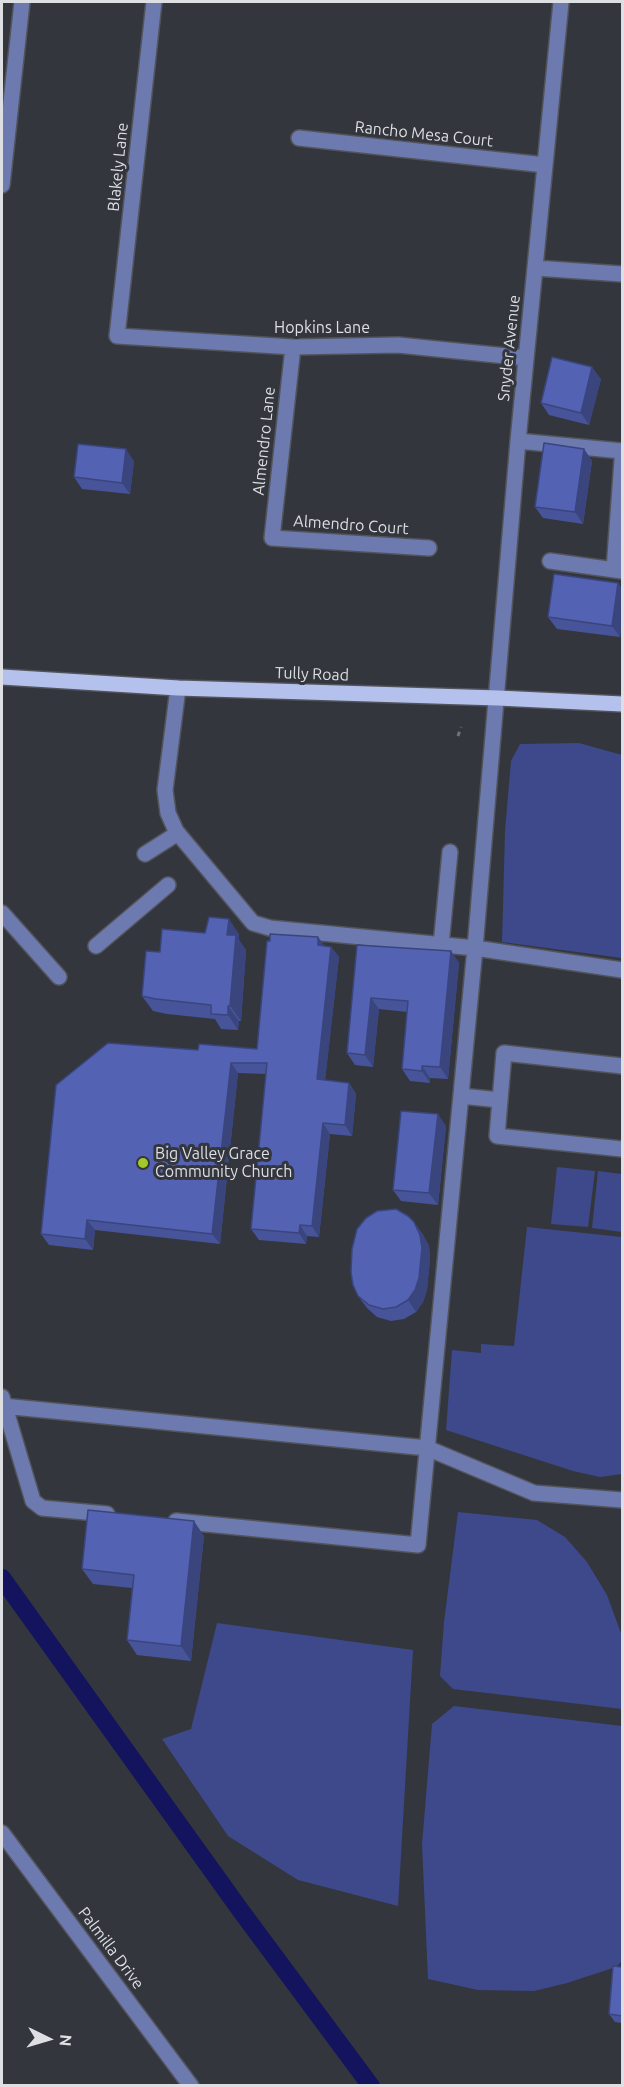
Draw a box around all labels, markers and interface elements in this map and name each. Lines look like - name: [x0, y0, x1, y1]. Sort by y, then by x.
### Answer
- street label: Rancho Mesa Court: [354, 117, 494, 151]
- street label: Blakely Lane: [104, 122, 132, 212]
- street label: Snyder Avenue: [494, 294, 524, 402]
- street label: Hopkins Lane: [274, 318, 370, 338]
- street label: Almendro Lane: [249, 386, 279, 496]
- street label: Almendro Court: [293, 511, 409, 539]
- street label: Tully Road: [275, 663, 349, 685]
- place label: Big Valley Grace Community Church: [155, 1144, 292, 1182]
- marker: Big Valley Grace Community Church: [136, 1156, 150, 1170]
- street label: Palmilla Drive: [74, 1903, 148, 1993]
- north arrow: [18, 2009, 78, 2069]
- text: N: [56, 2034, 75, 2047]

